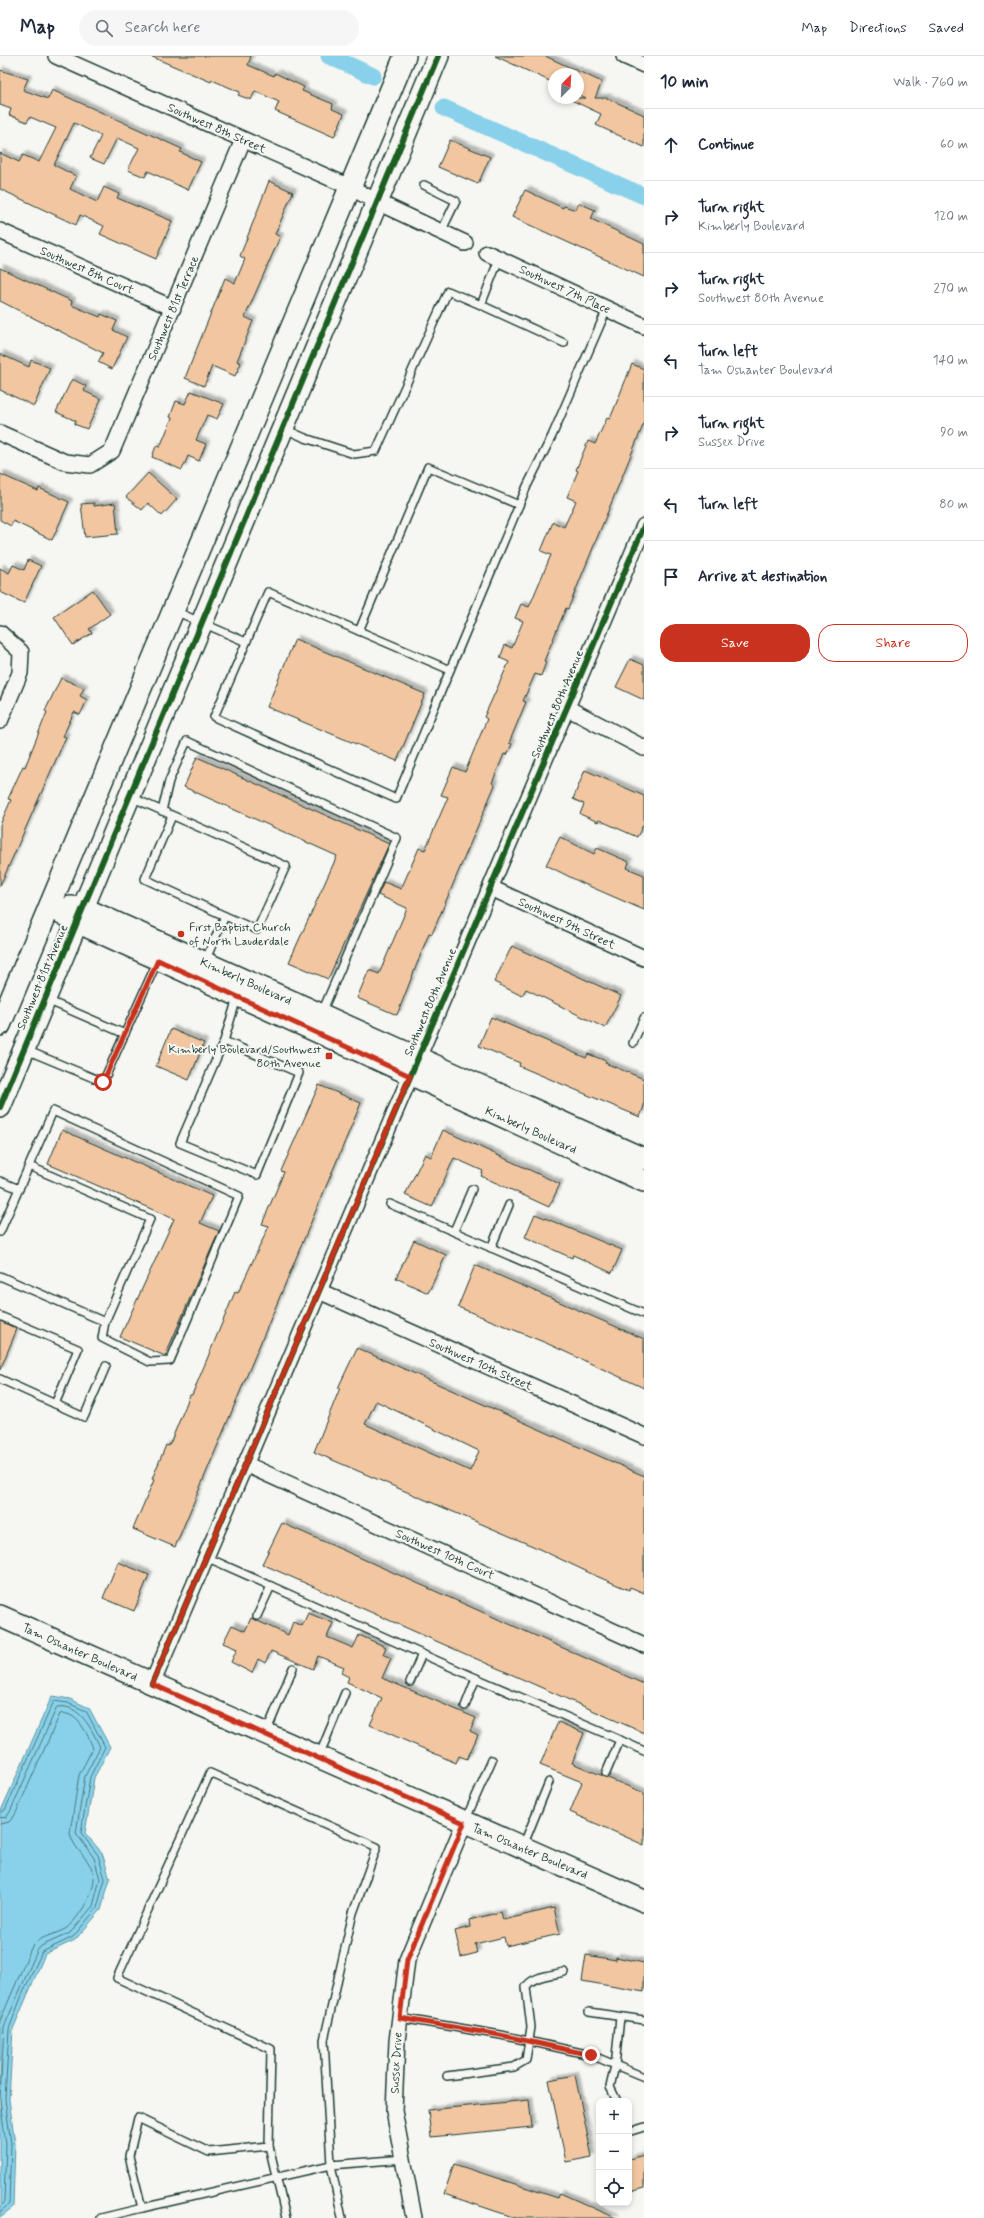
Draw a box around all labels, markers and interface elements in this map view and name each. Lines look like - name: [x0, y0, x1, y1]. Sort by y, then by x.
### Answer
- search box: [79, 10, 359, 46]
- text: Map: [20, 15, 55, 40]
- icon: search: [93, 17, 115, 39]
- text: Search here: [125, 18, 200, 38]
- text: Map: [801, 19, 827, 37]
- text: Directions: [849, 19, 907, 37]
- text: Saved: [929, 19, 964, 37]
- north arrow: [548, 68, 584, 104]
- text: 10 min: [660, 71, 709, 93]
- text: Walk · 760 m: [893, 74, 968, 91]
- street label: Southwest 8th Street: [165, 100, 268, 158]
- icon: ahead: [660, 134, 682, 156]
- text: Continue: [698, 135, 754, 155]
- text: 60 m: [940, 136, 968, 153]
- text: Turn right: [698, 198, 765, 218]
- icon: right: [660, 206, 682, 228]
- text: 120 m: [934, 208, 968, 225]
- text: Kimberly Boulevard: [698, 218, 805, 235]
- street label: Southwest 8th Court: [37, 243, 136, 299]
- street label: Southwest 81st Terrace: [145, 253, 203, 363]
- street label: Southwest 7th Place: [516, 262, 613, 318]
- text: Turn right: [698, 270, 765, 290]
- icon: right: [660, 278, 682, 300]
- text: 270 m: [933, 280, 968, 297]
- text: Southwest 80th Avenue: [698, 290, 824, 307]
- text: Turn left: [698, 342, 758, 362]
- icon: left: [660, 350, 682, 372]
- text: 140 m: [933, 352, 968, 369]
- text: Tam Oshanter Boulevard: [698, 362, 833, 379]
- text: Turn right: [698, 414, 765, 434]
- icon: right: [660, 422, 682, 444]
- text: 90 m: [940, 424, 968, 441]
- text: Sussex Drive: [698, 434, 765, 451]
- icon: left: [660, 494, 682, 516]
- text: Turn left: [698, 495, 758, 515]
- text: 80 m: [939, 496, 968, 513]
- icon: arrive: [660, 566, 682, 588]
- text: Arrive at destination: [698, 567, 827, 587]
- button: Save: [660, 624, 810, 662]
- button: Share: [818, 624, 968, 662]
- street label: Southwest 80th Avenue: [528, 648, 588, 761]
- street label: Southwest 9th Street: [515, 894, 618, 953]
- place label: First Baptist Church of North Lauderdale: [189, 920, 291, 950]
- street label: Southwest 81st Avenue: [14, 922, 72, 1032]
- marker: First Baptist Church of North Lauderdale: [176, 929, 186, 939]
- street label: Southwest 80th Avenue: [401, 946, 461, 1059]
- street label: Kimberly Boulevard: [197, 955, 294, 1009]
- place label: Kimberly Boulevard/Southwest 80th Avenue: [169, 1042, 322, 1072]
- marker: Kimberly Boulevard/Southwest 80th Avenue: [324, 1051, 334, 1061]
- route start: [94, 1073, 112, 1091]
- street label: Kimberly Boulevard: [482, 1104, 579, 1158]
- street label: Southwest 10th Street: [426, 1335, 535, 1395]
- street label: Southwest 10th Court: [393, 1526, 497, 1584]
- street label: Tam Oshanter Boulevard: [20, 1620, 140, 1686]
- street label: Tam Oshanter Boulevard: [469, 1820, 590, 1884]
- street label: Sussex Drive: [387, 2032, 407, 2094]
- route end: [582, 2046, 600, 2064]
- map controls: [596, 2098, 632, 2206]
- button: +: [596, 2098, 632, 2134]
- button: −: [596, 2134, 632, 2170]
- button: locate: [596, 2170, 632, 2206]

